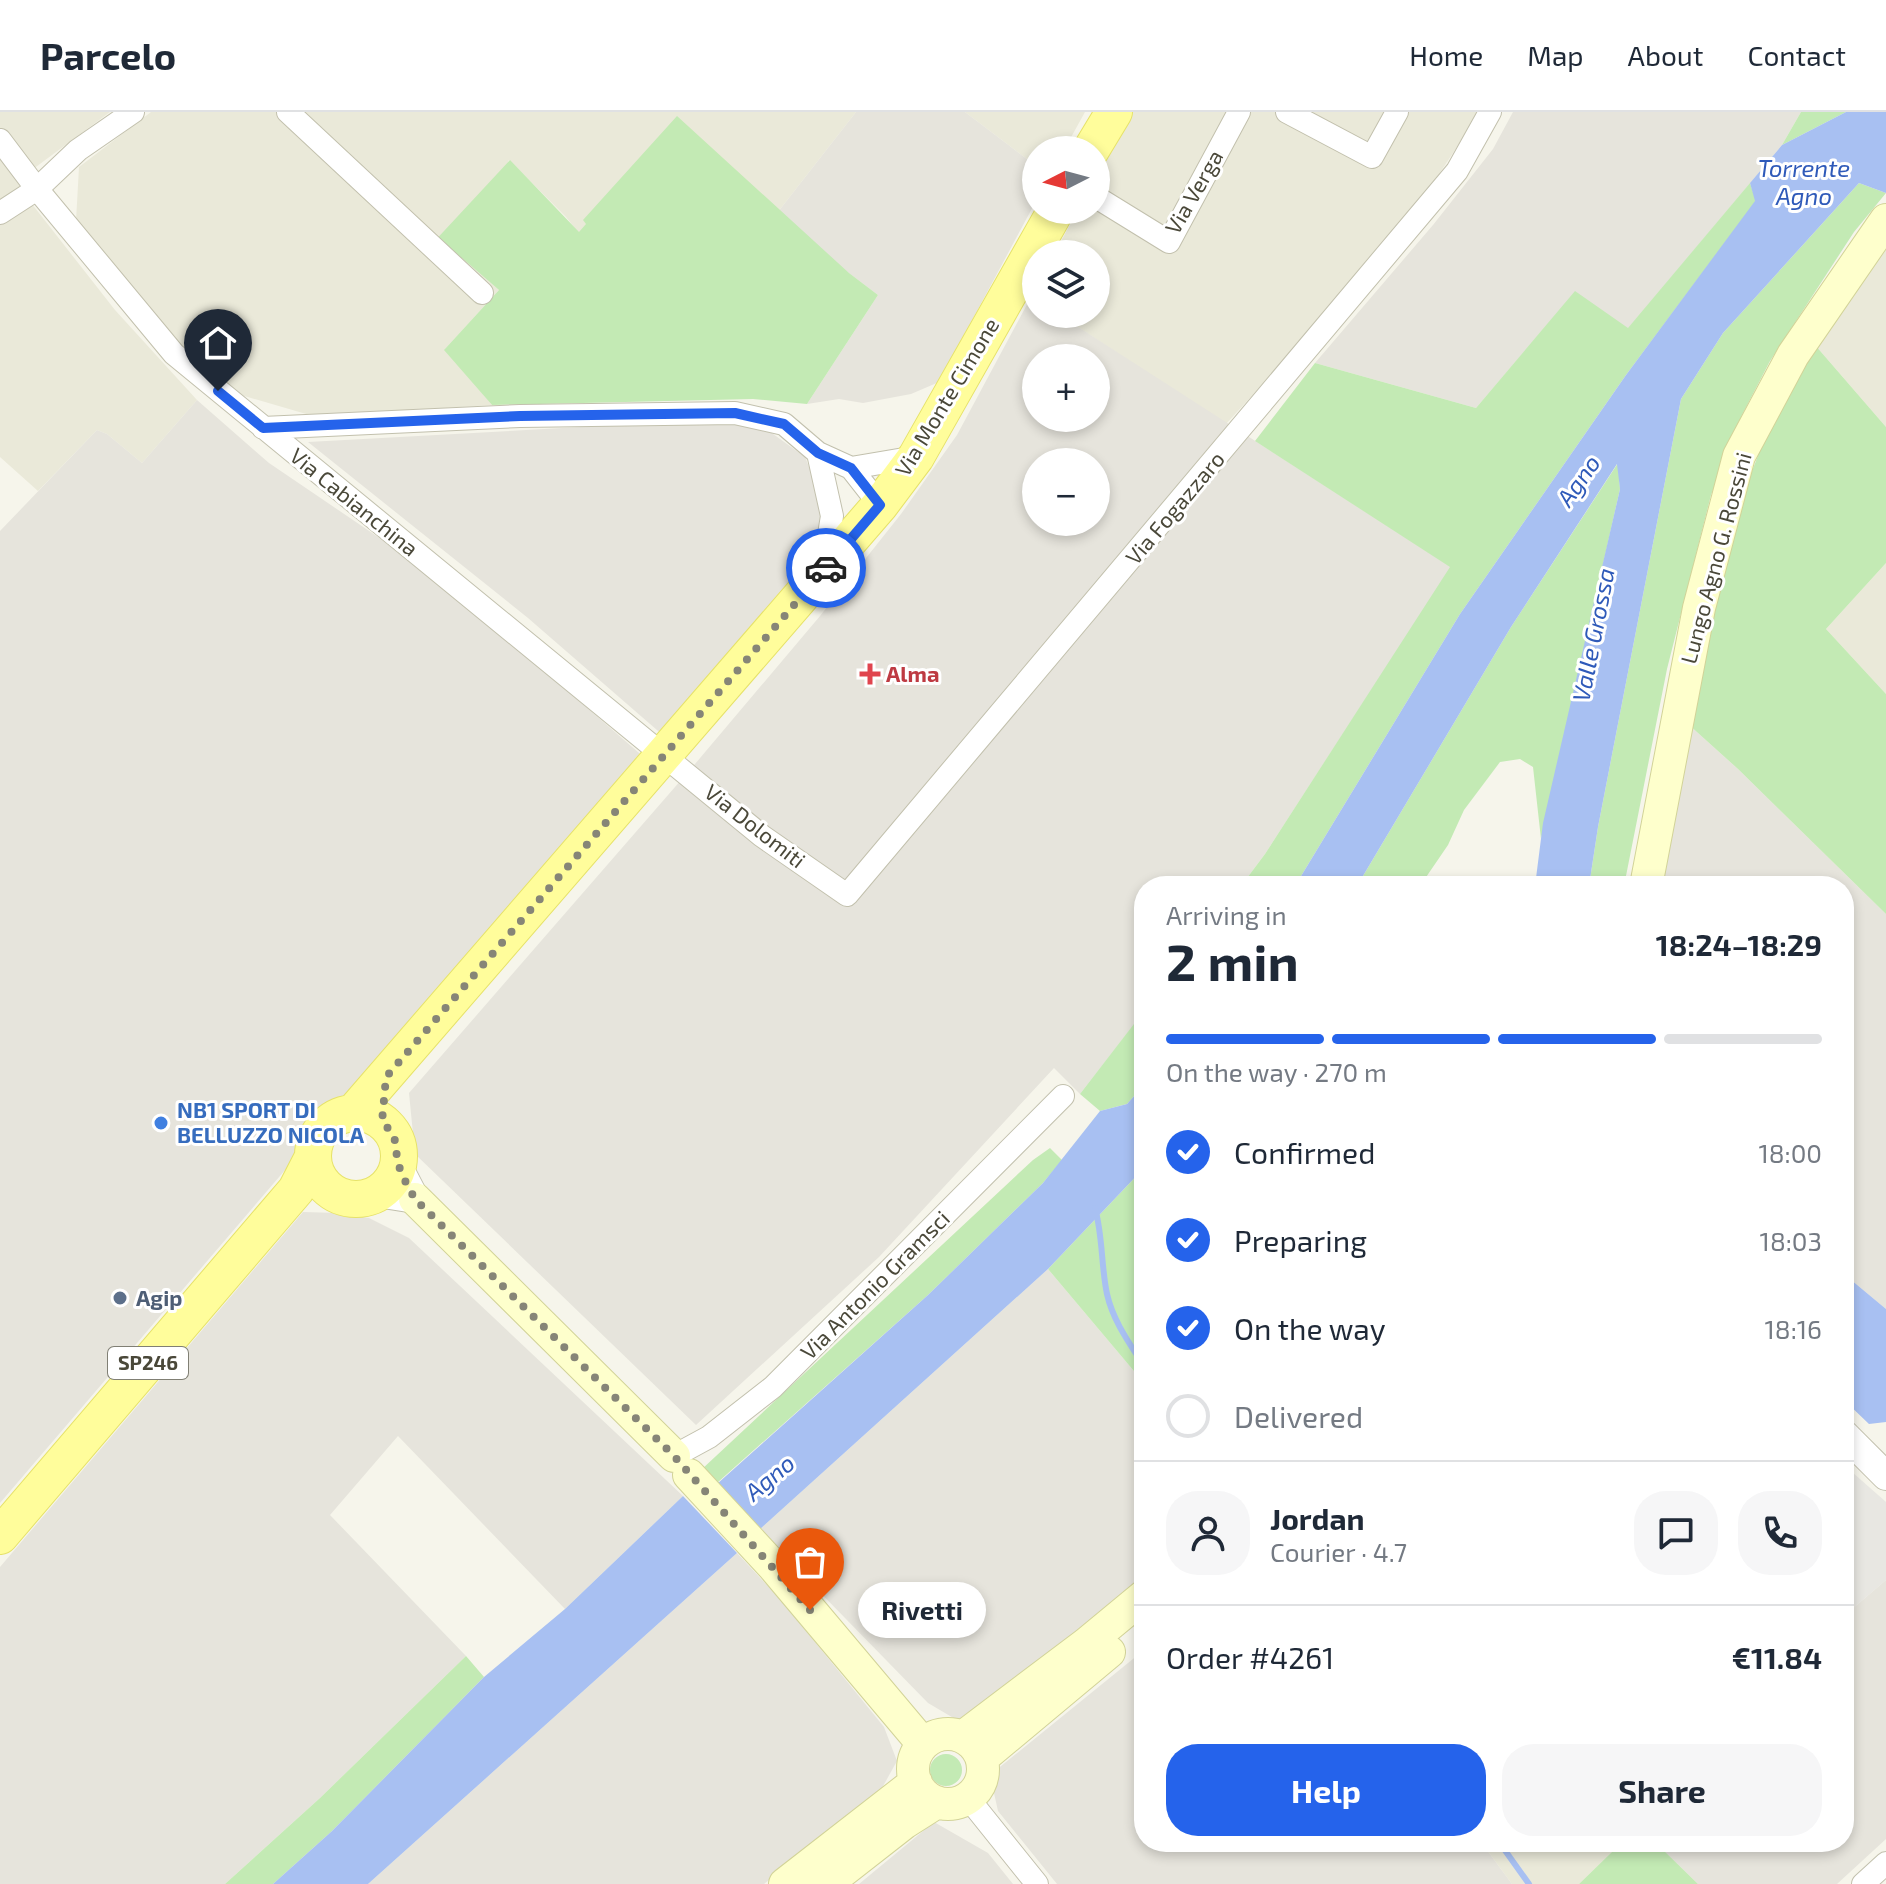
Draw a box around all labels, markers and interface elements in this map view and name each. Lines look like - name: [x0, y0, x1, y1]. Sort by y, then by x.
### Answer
- text: Parcelo: [40, 32, 176, 78]
- text: Home: [1409, 38, 1483, 72]
- text: Map: [1527, 38, 1584, 72]
- text: About: [1628, 38, 1703, 72]
- text: Contact: [1747, 38, 1846, 72]
- north arrow: [1022, 136, 1110, 224]
- map controls: [1022, 136, 1110, 536]
- street label: Via Verga: [1159, 145, 1228, 238]
- water label: Torrente Agno: [1758, 153, 1850, 210]
- button: layers: [1022, 240, 1110, 328]
- pin: [184, 309, 252, 391]
- street label: Via Monte Cimone: [889, 313, 1004, 480]
- icon: home: [196, 321, 240, 365]
- button: +: [1022, 344, 1110, 432]
- street label: Via Cabianchina: [285, 442, 424, 561]
- street label: Via Fogazzaro: [1119, 446, 1229, 569]
- button: −: [1022, 448, 1110, 536]
- water label: Agno: [1549, 449, 1606, 512]
- street label: Lungo Agno G. Rossini: [1674, 449, 1756, 666]
- courier: [786, 528, 866, 608]
- icon: car: [804, 546, 848, 590]
- water label: Valle Grossa: [1565, 565, 1620, 704]
- place label: Alma: [886, 660, 940, 686]
- marker: Alma: [861, 665, 879, 683]
- street label: Via Dolomiti: [700, 778, 811, 873]
- text: Arriving in: [1166, 899, 1287, 930]
- text: 18:24–18:29: [1656, 926, 1822, 962]
- text: 2 min: [1166, 929, 1299, 991]
- text: On the way · 270 m: [1166, 1056, 1387, 1087]
- place label: NB1 SPORT DI BELLUZZO NICOLA: [177, 1096, 365, 1147]
- marker: NB1 SPORT DI BELLUZZO NICOLA: [152, 1114, 170, 1132]
- icon: check: [1166, 1130, 1210, 1174]
- text: Confirmed: [1234, 1134, 1375, 1170]
- text: 18:00: [1758, 1137, 1822, 1168]
- street label: Via Antonio Gramsci: [795, 1205, 954, 1364]
- icon: check: [1166, 1218, 1210, 1262]
- text: Preparing: [1234, 1222, 1367, 1258]
- text: 18:03: [1760, 1225, 1822, 1256]
- place label: Agip: [136, 1284, 182, 1310]
- marker: Agip: [111, 1289, 129, 1307]
- icon: check: [1166, 1306, 1210, 1350]
- text: On the way: [1234, 1310, 1386, 1346]
- text: 18:16: [1765, 1313, 1822, 1344]
- road number: SP246: [108, 1347, 188, 1379]
- text: Delivered: [1234, 1398, 1363, 1434]
- water label: Agno: [737, 1448, 800, 1507]
- button: person: [1166, 1491, 1250, 1575]
- button: chat: [1634, 1491, 1718, 1575]
- button: phone: [1738, 1491, 1822, 1575]
- text: Jordan: [1270, 1500, 1365, 1536]
- pin: [776, 1528, 844, 1610]
- text: Courier · 4.7: [1270, 1536, 1407, 1567]
- icon: bag: [788, 1540, 832, 1584]
- callout: Rivetti: [858, 1582, 986, 1638]
- text: Rivetti: [881, 1594, 963, 1625]
- text: Order #4261: [1166, 1639, 1334, 1675]
- text: €11.84: [1732, 1639, 1822, 1675]
- button: Help: [1166, 1744, 1486, 1836]
- button: Share: [1502, 1744, 1822, 1836]

